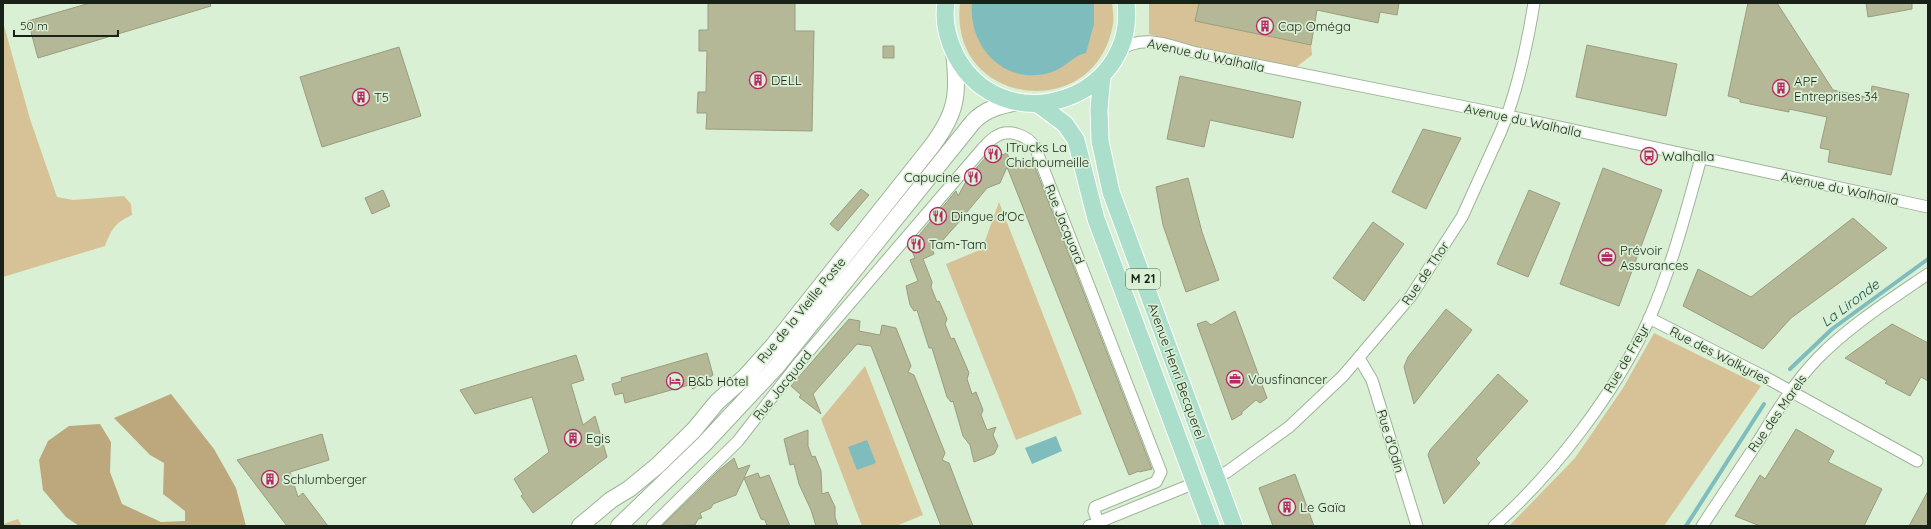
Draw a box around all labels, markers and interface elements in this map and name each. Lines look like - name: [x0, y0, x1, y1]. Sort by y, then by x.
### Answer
- scale bar: [14, 12, 118, 38]
- building icon: Cap Oméga: [1255, 16, 1275, 36]
- text: 50 m: [20, 18, 48, 33]
- place label: Cap Oméga: [1278, 18, 1351, 34]
- street label: Avenue du Walhalla: [1146, 35, 1266, 75]
- building icon: DELL: [748, 70, 768, 90]
- place label: DELL: [771, 72, 802, 88]
- place label: APF Entreprises 34: [1794, 73, 1878, 104]
- building icon: APF Entreprises 34: [1771, 78, 1791, 98]
- building icon: T5: [351, 87, 371, 107]
- place label: T5: [374, 89, 389, 105]
- street label: Avenue du Walhalla: [1463, 100, 1583, 140]
- place label: ITrucks La Chichoumeille: [1006, 139, 1089, 170]
- restaurant icon: ITrucks La Chichoumeille: [983, 144, 1003, 164]
- bus stop icon: Walhalla: [1639, 146, 1659, 166]
- place label: Walhalla: [1662, 148, 1714, 164]
- restaurant icon: Capucine: [963, 167, 983, 187]
- street label: Avenue du Walhalla: [1780, 168, 1900, 208]
- place label: Capucine: [904, 169, 960, 185]
- street label: Rue Jacquard: [1042, 182, 1088, 266]
- restaurant icon: Dingue d'Oc: [928, 206, 948, 226]
- place label: Dingue d'Oc: [951, 208, 1024, 224]
- restaurant icon: Tam-Tam: [906, 234, 926, 254]
- place label: Tam-Tam: [929, 236, 987, 252]
- street label: Rue de Thor: [1398, 238, 1452, 308]
- place label: Prévoir Assurances: [1620, 242, 1688, 273]
- office icon: Prévoir Assurances: [1597, 247, 1617, 267]
- street label: Rue de la Vieille Poste: [753, 254, 849, 366]
- road number: M 21: [1126, 269, 1160, 289]
- water label: La Lironde: [1817, 275, 1884, 331]
- street label: Avenue Henri Becquerel: [1145, 301, 1209, 441]
- street label: Rue de Freyr: [1600, 321, 1652, 395]
- street label: Rue des Walkyries: [1667, 323, 1773, 387]
- street label: Rue Jacquard: [749, 347, 815, 423]
- office icon: Vousfinancer: [1225, 369, 1245, 389]
- hotel icon: B&b Hôtel: [665, 371, 685, 391]
- place label: Vousfinancer: [1248, 371, 1327, 387]
- street label: Rue des Marels: [1744, 371, 1810, 455]
- place label: B&b Hôtel: [688, 373, 749, 389]
- street label: Rue d'Odin: [1374, 407, 1408, 475]
- building icon: Egis: [563, 428, 583, 448]
- place label: Egis: [586, 430, 610, 446]
- building icon: Schlumberger: [260, 469, 280, 489]
- place label: Schlumberger: [283, 471, 367, 487]
- building icon: Le Gaïa: [1277, 497, 1297, 517]
- place label: Le Gaïa: [1300, 499, 1346, 515]

